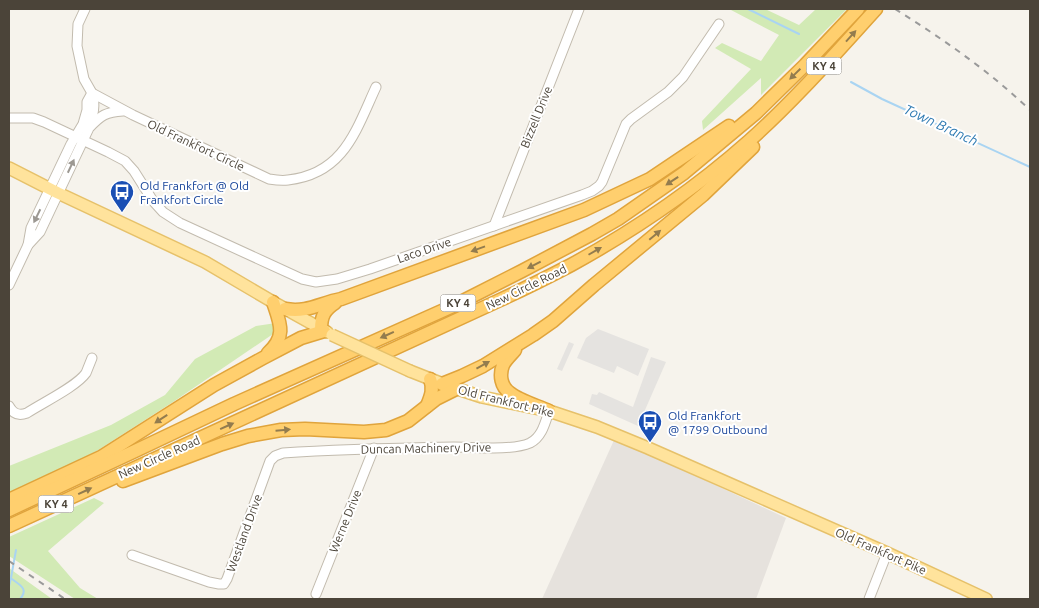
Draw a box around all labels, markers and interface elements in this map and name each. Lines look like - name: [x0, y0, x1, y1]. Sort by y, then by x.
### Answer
- one-way arrow: [845, 31, 857, 43]
- road number: KY 4: [806, 58, 842, 74]
- one-way arrow: [789, 68, 801, 80]
- street label: Bizzell Drive: [518, 84, 554, 150]
- water label: Town Branch: [901, 101, 981, 149]
- street label: Old Frankfort Circle: [145, 117, 247, 173]
- one-way arrow: [67, 159, 75, 173]
- one-way arrow: [666, 176, 679, 186]
- bus stop icon: Old Frankfort @ Old Frankfort Circle: [109, 179, 135, 213]
- place label: Old Frankfort @ Old Frankfort Circle: [140, 179, 249, 206]
- one-way arrow: [33, 209, 41, 223]
- one-way arrow: [648, 229, 661, 240]
- street label: Laco Drive: [395, 235, 453, 265]
- one-way arrow: [470, 245, 485, 253]
- one-way arrow: [588, 247, 603, 255]
- one-way arrow: [527, 261, 541, 269]
- street label: New Circle Road: [484, 262, 568, 312]
- road number: KY 4: [440, 294, 476, 312]
- one-way arrow: [380, 332, 394, 340]
- one-way arrow: [476, 361, 489, 370]
- street label: Old Frankfort Pike: [457, 383, 555, 419]
- bus stop icon: Old Frankfort @ 1799 Outbound: [637, 409, 663, 443]
- place label: Old Frankfort @ 1799 Outbound: [668, 409, 768, 436]
- one-way arrow: [154, 414, 167, 424]
- one-way arrow: [220, 421, 234, 429]
- one-way arrow: [276, 426, 292, 434]
- street label: New Circle Road: [116, 433, 202, 481]
- street label: Duncan Machinery Drive: [361, 440, 491, 456]
- one-way arrow: [77, 487, 92, 495]
- street label: Werne Drive: [326, 488, 364, 554]
- street label: Westland Drive: [224, 492, 264, 574]
- road number: KY 4: [38, 496, 74, 512]
- street label: Old Frankfort Pike: [834, 525, 928, 577]

